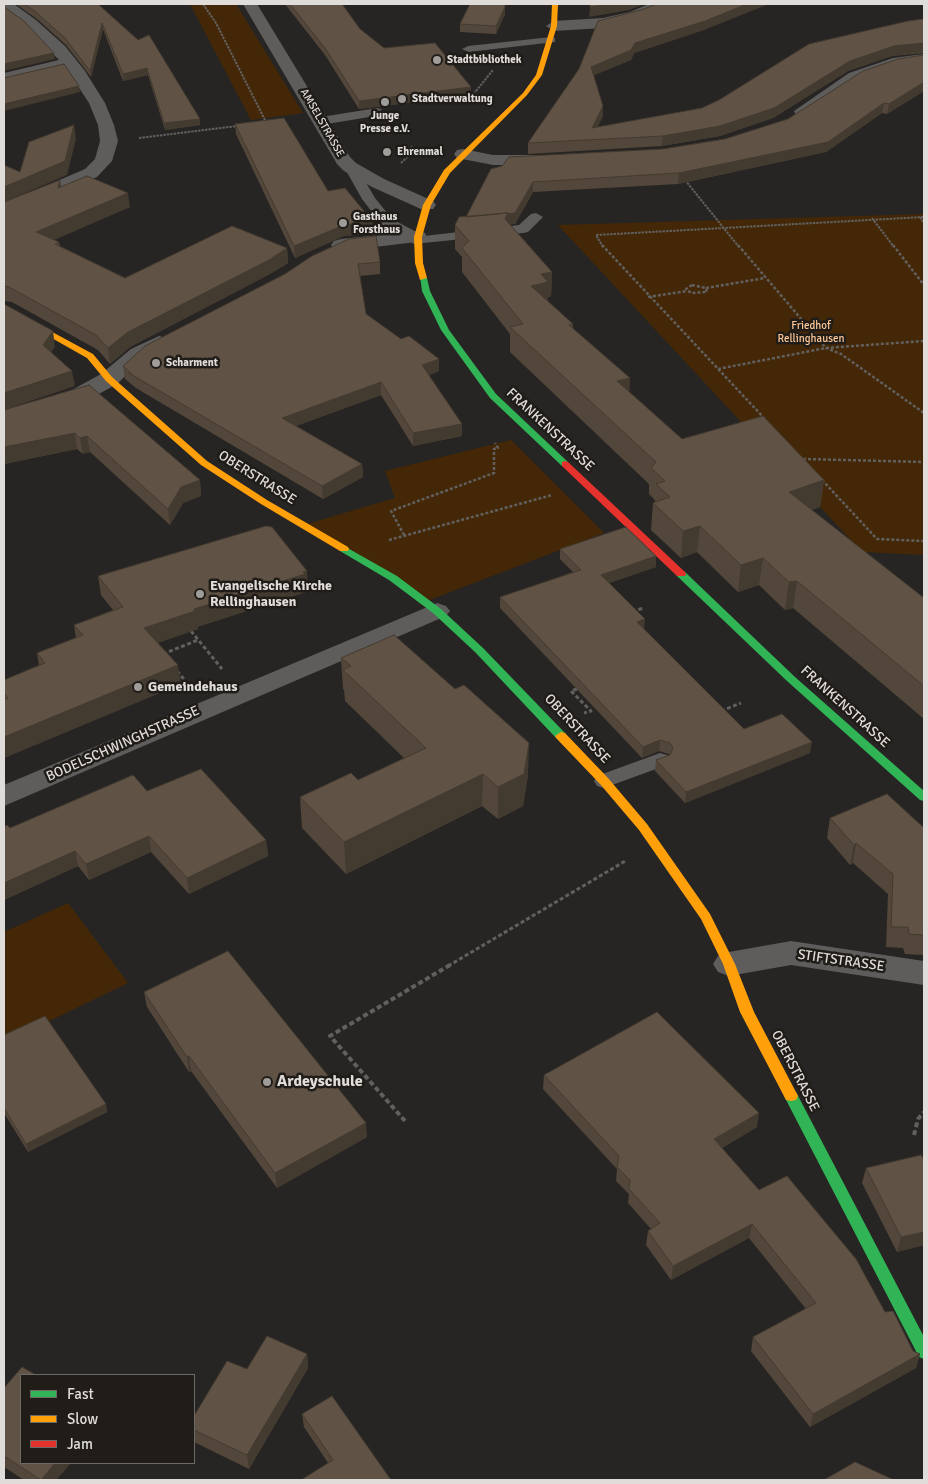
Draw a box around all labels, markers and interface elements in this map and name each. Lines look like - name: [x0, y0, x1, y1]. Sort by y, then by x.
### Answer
- place label: Stadtbibliothek: [447, 53, 522, 67]
- marker: Stadtbibliothek: [431, 54, 443, 66]
- street label: AMSELSTRASSE: [297, 87, 347, 159]
- place label: Stadtverwaltung: [412, 92, 493, 106]
- marker: Stadtverwaltung: [396, 93, 408, 105]
- marker: Junge Presse e.V.: [379, 96, 391, 108]
- place label: Junge Presse e.V.: [360, 109, 410, 135]
- place label: Ehrenmal: [397, 145, 443, 159]
- marker: Ehrenmal: [381, 146, 393, 158]
- place label: Gasthaus Forsthaus: [353, 210, 400, 236]
- marker: Gasthaus Forsthaus: [337, 217, 349, 229]
- park label: Friedhof Rellinghausen: [778, 319, 844, 345]
- place label: Scharment: [166, 356, 218, 370]
- marker: Scharment: [150, 357, 162, 369]
- street label: FRANKENSTRASSE: [502, 385, 598, 475]
- street label: OBERSTRASSE: [215, 447, 299, 509]
- place label: Evangelische Kirche Rellinghausen: [210, 578, 332, 610]
- marker: Evangelische Kirche Rellinghausen: [194, 588, 206, 600]
- street label: FRANKENSTRASSE: [797, 663, 893, 751]
- place label: Gemeindehaus: [148, 679, 237, 695]
- marker: Gemeindehaus: [132, 681, 144, 693]
- street label: OBERSTRASSE: [541, 691, 613, 767]
- street label: BODELSCHWINGHSTRASSE: [44, 703, 202, 785]
- street label: STIFTSTRASSE: [797, 947, 885, 975]
- street label: OBERSTRASSE: [767, 1028, 823, 1114]
- place label: Ardeyschule: [277, 1072, 363, 1092]
- marker: Ardeyschule: [261, 1076, 273, 1088]
- legend: [20, 1374, 195, 1464]
- text: Fast: [67, 1385, 94, 1403]
- text: Slow: [67, 1410, 98, 1428]
- text: Jam: [67, 1435, 93, 1453]

